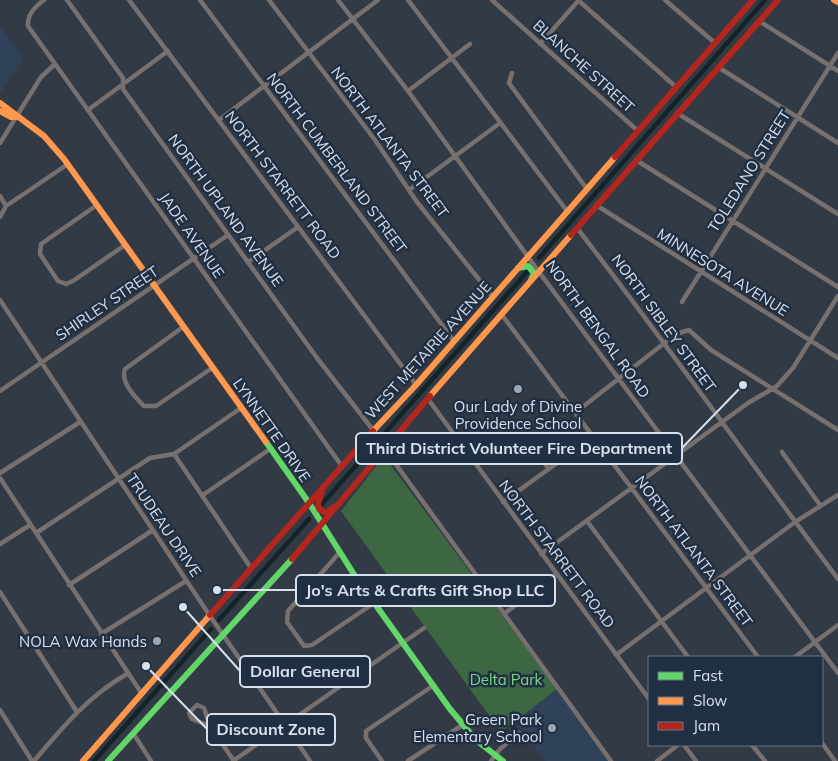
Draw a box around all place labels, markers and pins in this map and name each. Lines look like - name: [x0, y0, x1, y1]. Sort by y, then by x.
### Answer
- marker: Our Lady of Divine Providence School: [512, 383, 524, 395]
- place label: Our Lady of Divine Providence School: [454, 397, 582, 433]
- callout: Third District Volunteer Fire Department: [356, 433, 682, 464]
- callout: Jo's Arts & Crafts Gift Shop LLC: [296, 575, 555, 606]
- place label: NOLA Wax Hands: [19, 632, 147, 651]
- marker: NOLA Wax Hands: [151, 635, 163, 647]
- callout: Dollar General: [240, 656, 370, 687]
- place label: Green Park Elementary School: [413, 710, 542, 746]
- callout: Discount Zone: [207, 714, 335, 745]
- marker: Green Park Elementary School: [546, 722, 558, 734]

